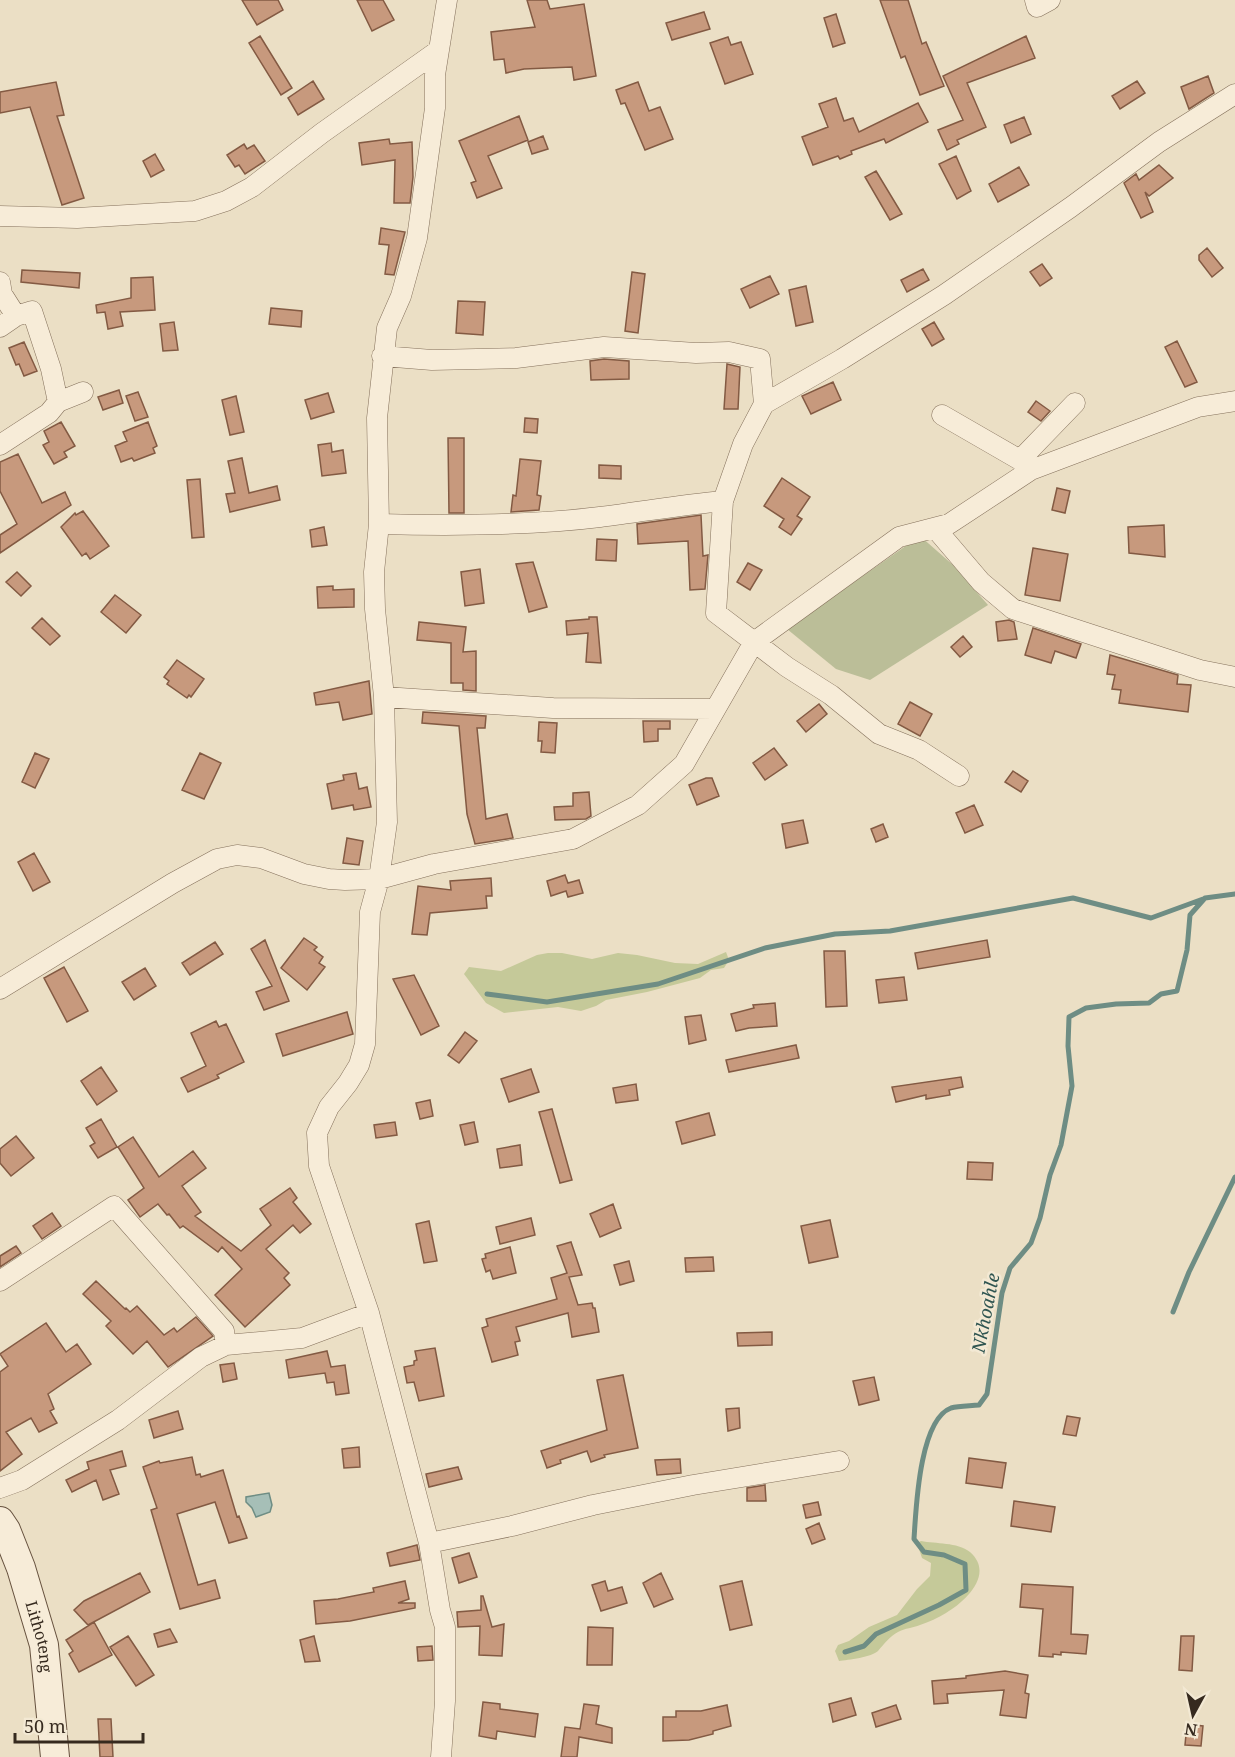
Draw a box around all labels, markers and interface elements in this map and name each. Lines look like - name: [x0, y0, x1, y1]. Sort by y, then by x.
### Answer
- water label: Nkhoahle: [965, 1271, 1005, 1356]
- street label: Lithoteng: [20, 1598, 58, 1674]
- north arrow: [1163, 1685, 1223, 1745]
- scale bar: [15, 1706, 142, 1744]
- text: 50 m: [24, 1714, 66, 1738]
- text: N: [1183, 1718, 1199, 1742]

